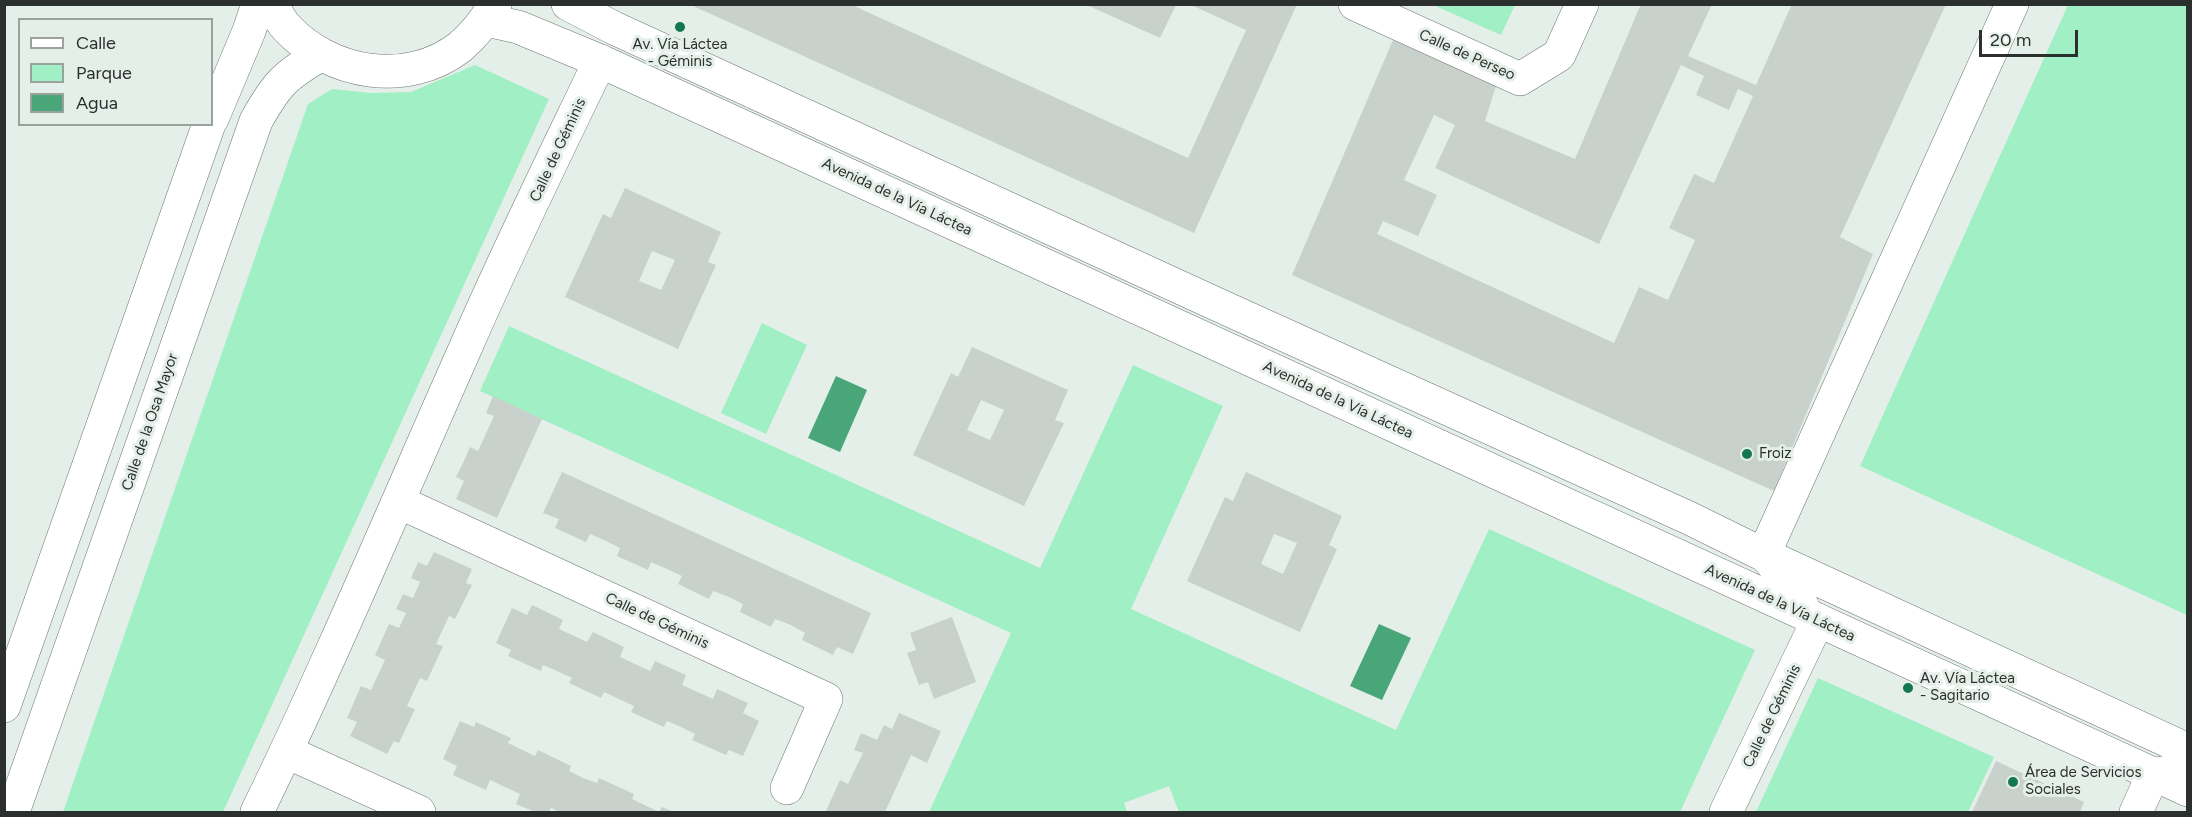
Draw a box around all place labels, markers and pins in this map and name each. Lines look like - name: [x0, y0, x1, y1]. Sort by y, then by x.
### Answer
- marker: Av. Vía Láctea - Géminis: [673, 20, 687, 34]
- place label: Av. Vía Láctea - Géminis: [633, 36, 727, 71]
- place label: Froiz: [1759, 445, 1792, 463]
- marker: Froiz: [1740, 447, 1754, 461]
- place label: Av. Vía Láctea - Sagitario: [1920, 670, 2015, 705]
- marker: Av. Vía Láctea - Sagitario: [1901, 681, 1915, 695]
- place label: Área de Servicios Sociales: [2025, 764, 2141, 799]
- marker: Área de Servicios Sociales: [2006, 775, 2020, 789]

